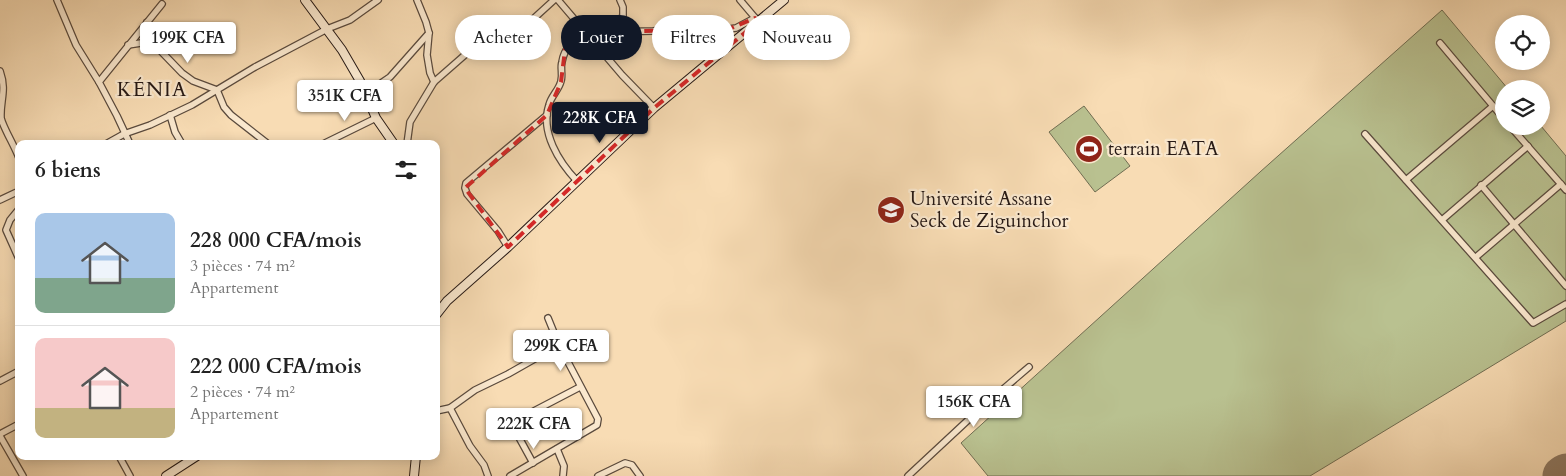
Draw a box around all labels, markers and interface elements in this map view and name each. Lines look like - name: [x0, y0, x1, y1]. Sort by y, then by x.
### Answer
- chip: Acheter: [455, 15, 551, 60]
- chip: Louer: [561, 15, 642, 60]
- chip: Filtres: [652, 15, 734, 60]
- chip: Nouveau: [744, 15, 850, 60]
- map controls: [1495, 15, 1550, 135]
- button: locate: [1495, 15, 1550, 70]
- pin: 199K CFA: [136, 22, 240, 64]
- text: 199K CFA: [151, 27, 225, 49]
- district label: KÉNIA: [117, 76, 187, 103]
- pin: 351K CFA: [293, 80, 397, 122]
- button: layers: [1495, 80, 1550, 135]
- text: 351K CFA: [308, 85, 382, 107]
- pin: 228K CFA: [548, 102, 652, 144]
- text: 228K CFA: [563, 107, 637, 129]
- sports icon: terrain EATA: [1074, 134, 1104, 164]
- place label: terrain EATA: [1108, 136, 1219, 162]
- text: 6 biens: [35, 156, 101, 185]
- icon: filters: [392, 156, 420, 184]
- place label: Université Assane Seck de Ziguinchor: [910, 186, 1068, 234]
- school or university icon: Université Assane Seck de Ziguinchor: [876, 195, 906, 225]
- text: 228 000 CFA/mois: [190, 226, 361, 255]
- icon: home: [75, 233, 135, 293]
- text: 3 pièces · 74 m²: [190, 255, 295, 277]
- text: Appartement: [190, 277, 278, 299]
- pin: 299K CFA: [509, 330, 613, 372]
- text: 299K CFA: [524, 335, 598, 357]
- text: 222 000 CFA/mois: [190, 352, 361, 381]
- icon: home: [75, 358, 135, 418]
- text: 2 pièces · 74 m²: [190, 381, 295, 403]
- pin: 156K CFA: [922, 386, 1026, 428]
- text: 156K CFA: [937, 391, 1011, 413]
- text: Appartement: [190, 403, 278, 425]
- pin: 222K CFA: [482, 408, 586, 450]
- text: 222K CFA: [497, 413, 571, 435]

